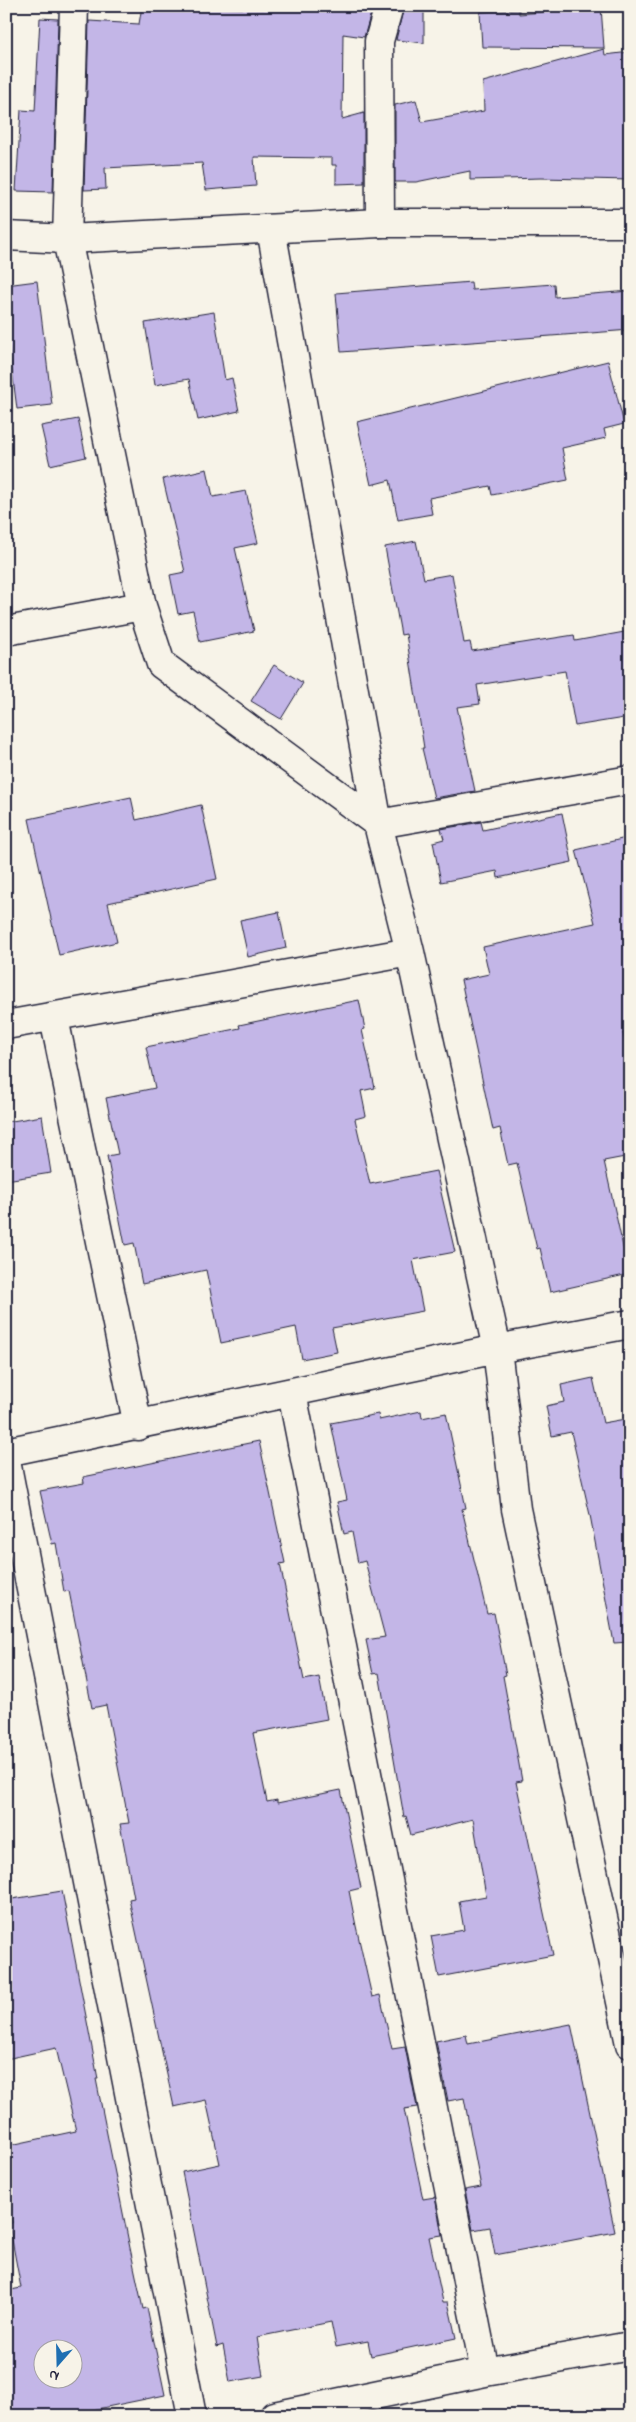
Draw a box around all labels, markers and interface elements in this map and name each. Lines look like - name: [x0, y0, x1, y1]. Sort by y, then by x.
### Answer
- north arrow: [32, 2340, 82, 2390]
- text: N: [46, 2363, 62, 2386]

